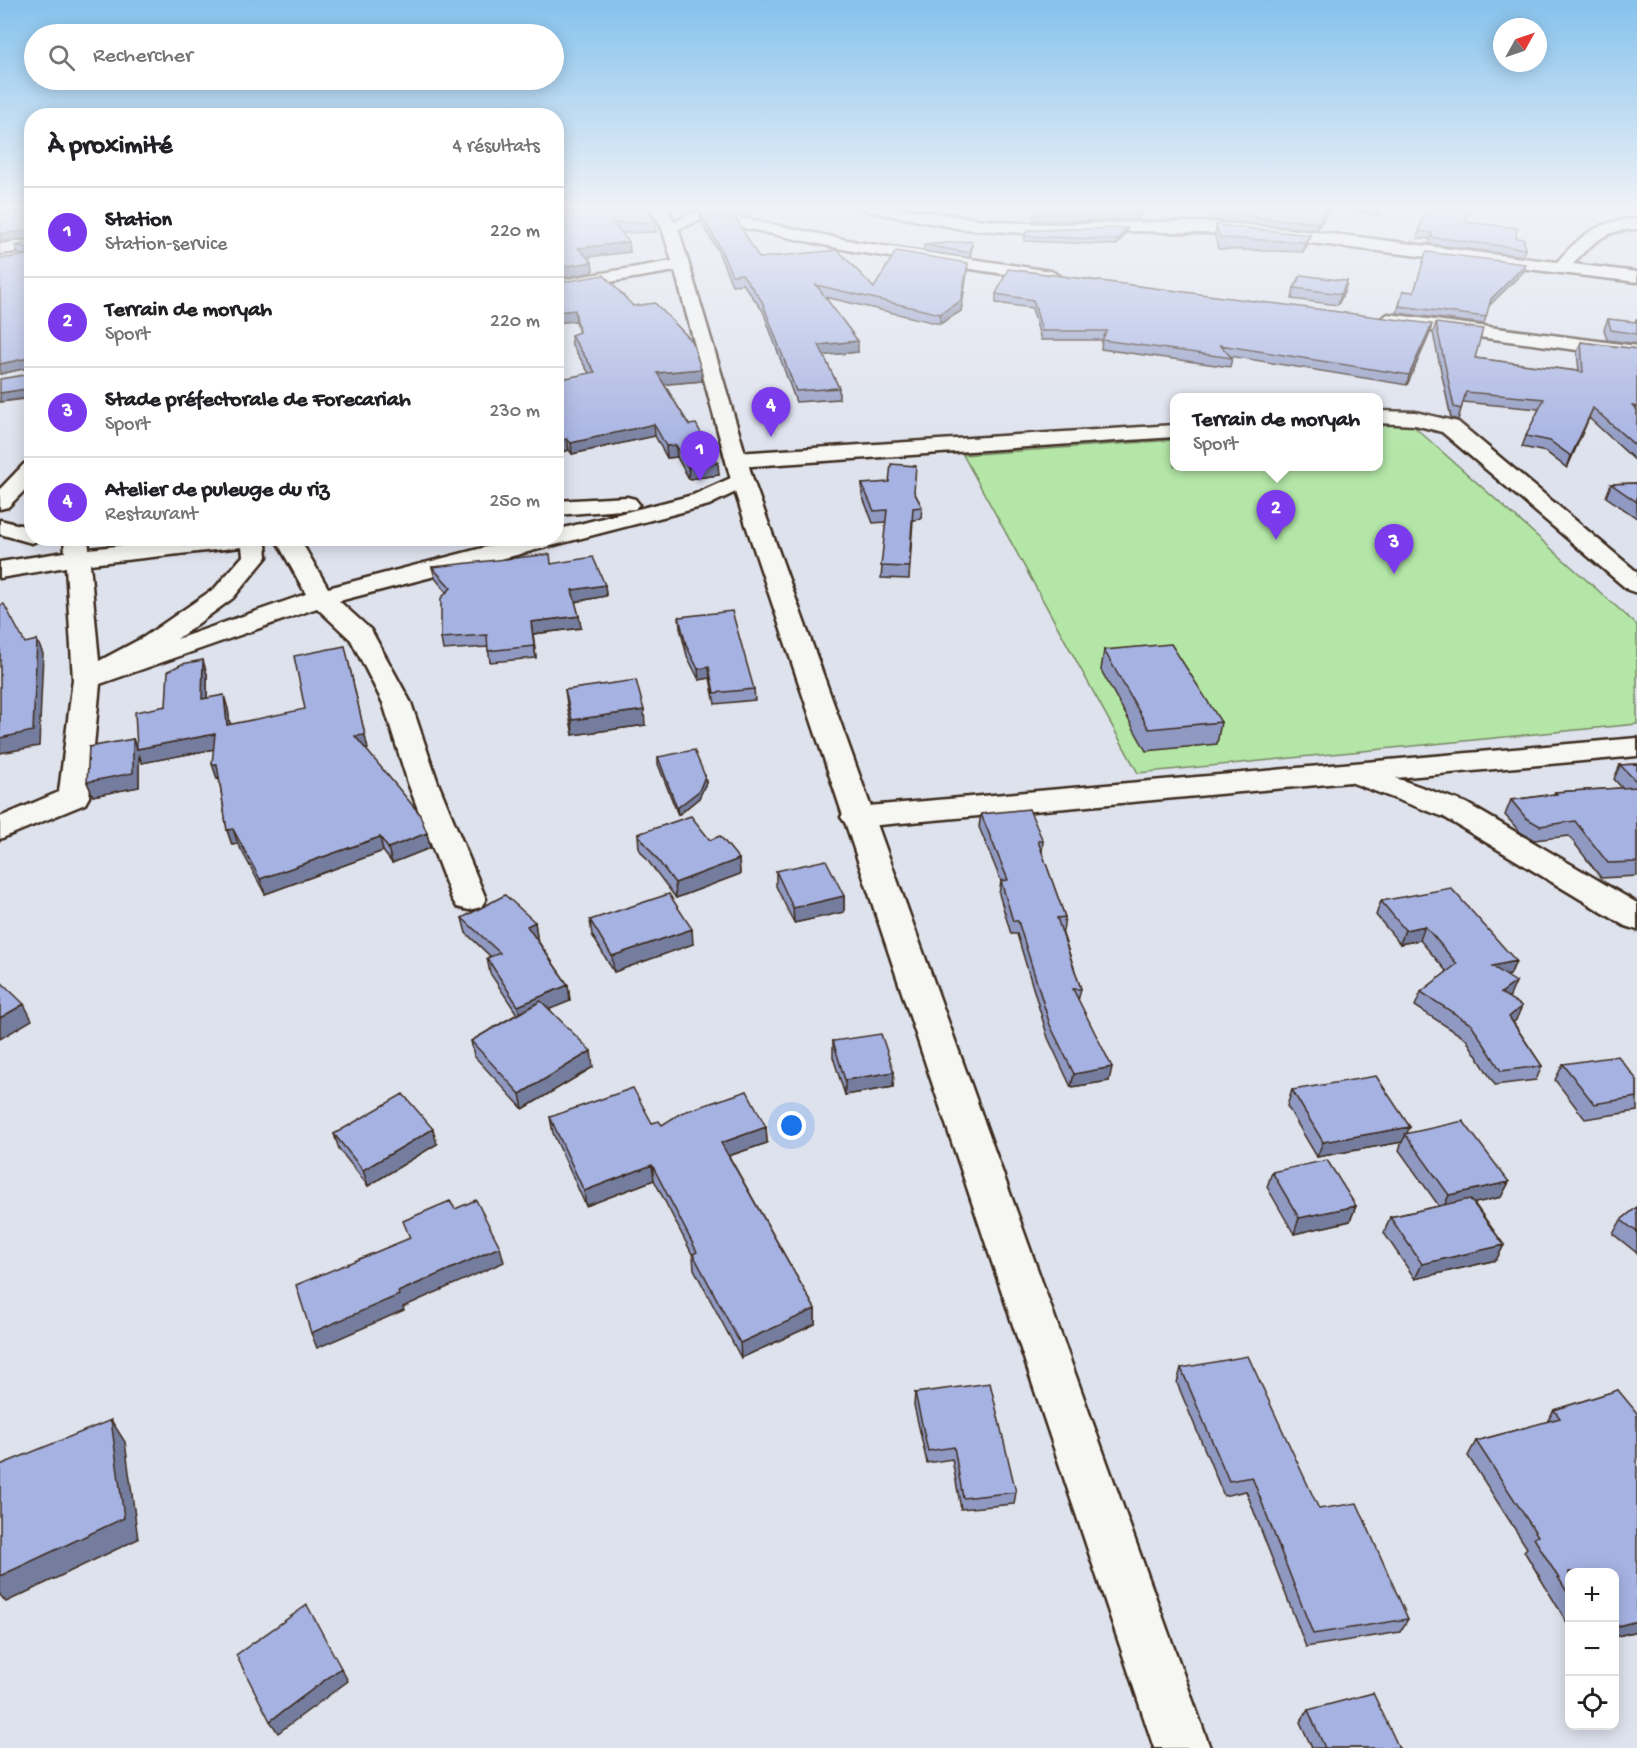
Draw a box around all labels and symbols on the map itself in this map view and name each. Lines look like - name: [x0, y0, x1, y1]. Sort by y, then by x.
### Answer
- north arrow: [1493, 18, 1547, 72]
- pin: 4: [752, 388, 790, 437]
- pin: 1: [680, 432, 720, 481]
- pin: 2: [1256, 490, 1296, 540]
- pin: 3: [1374, 524, 1414, 574]
- your location: [777, 1111, 806, 1140]

